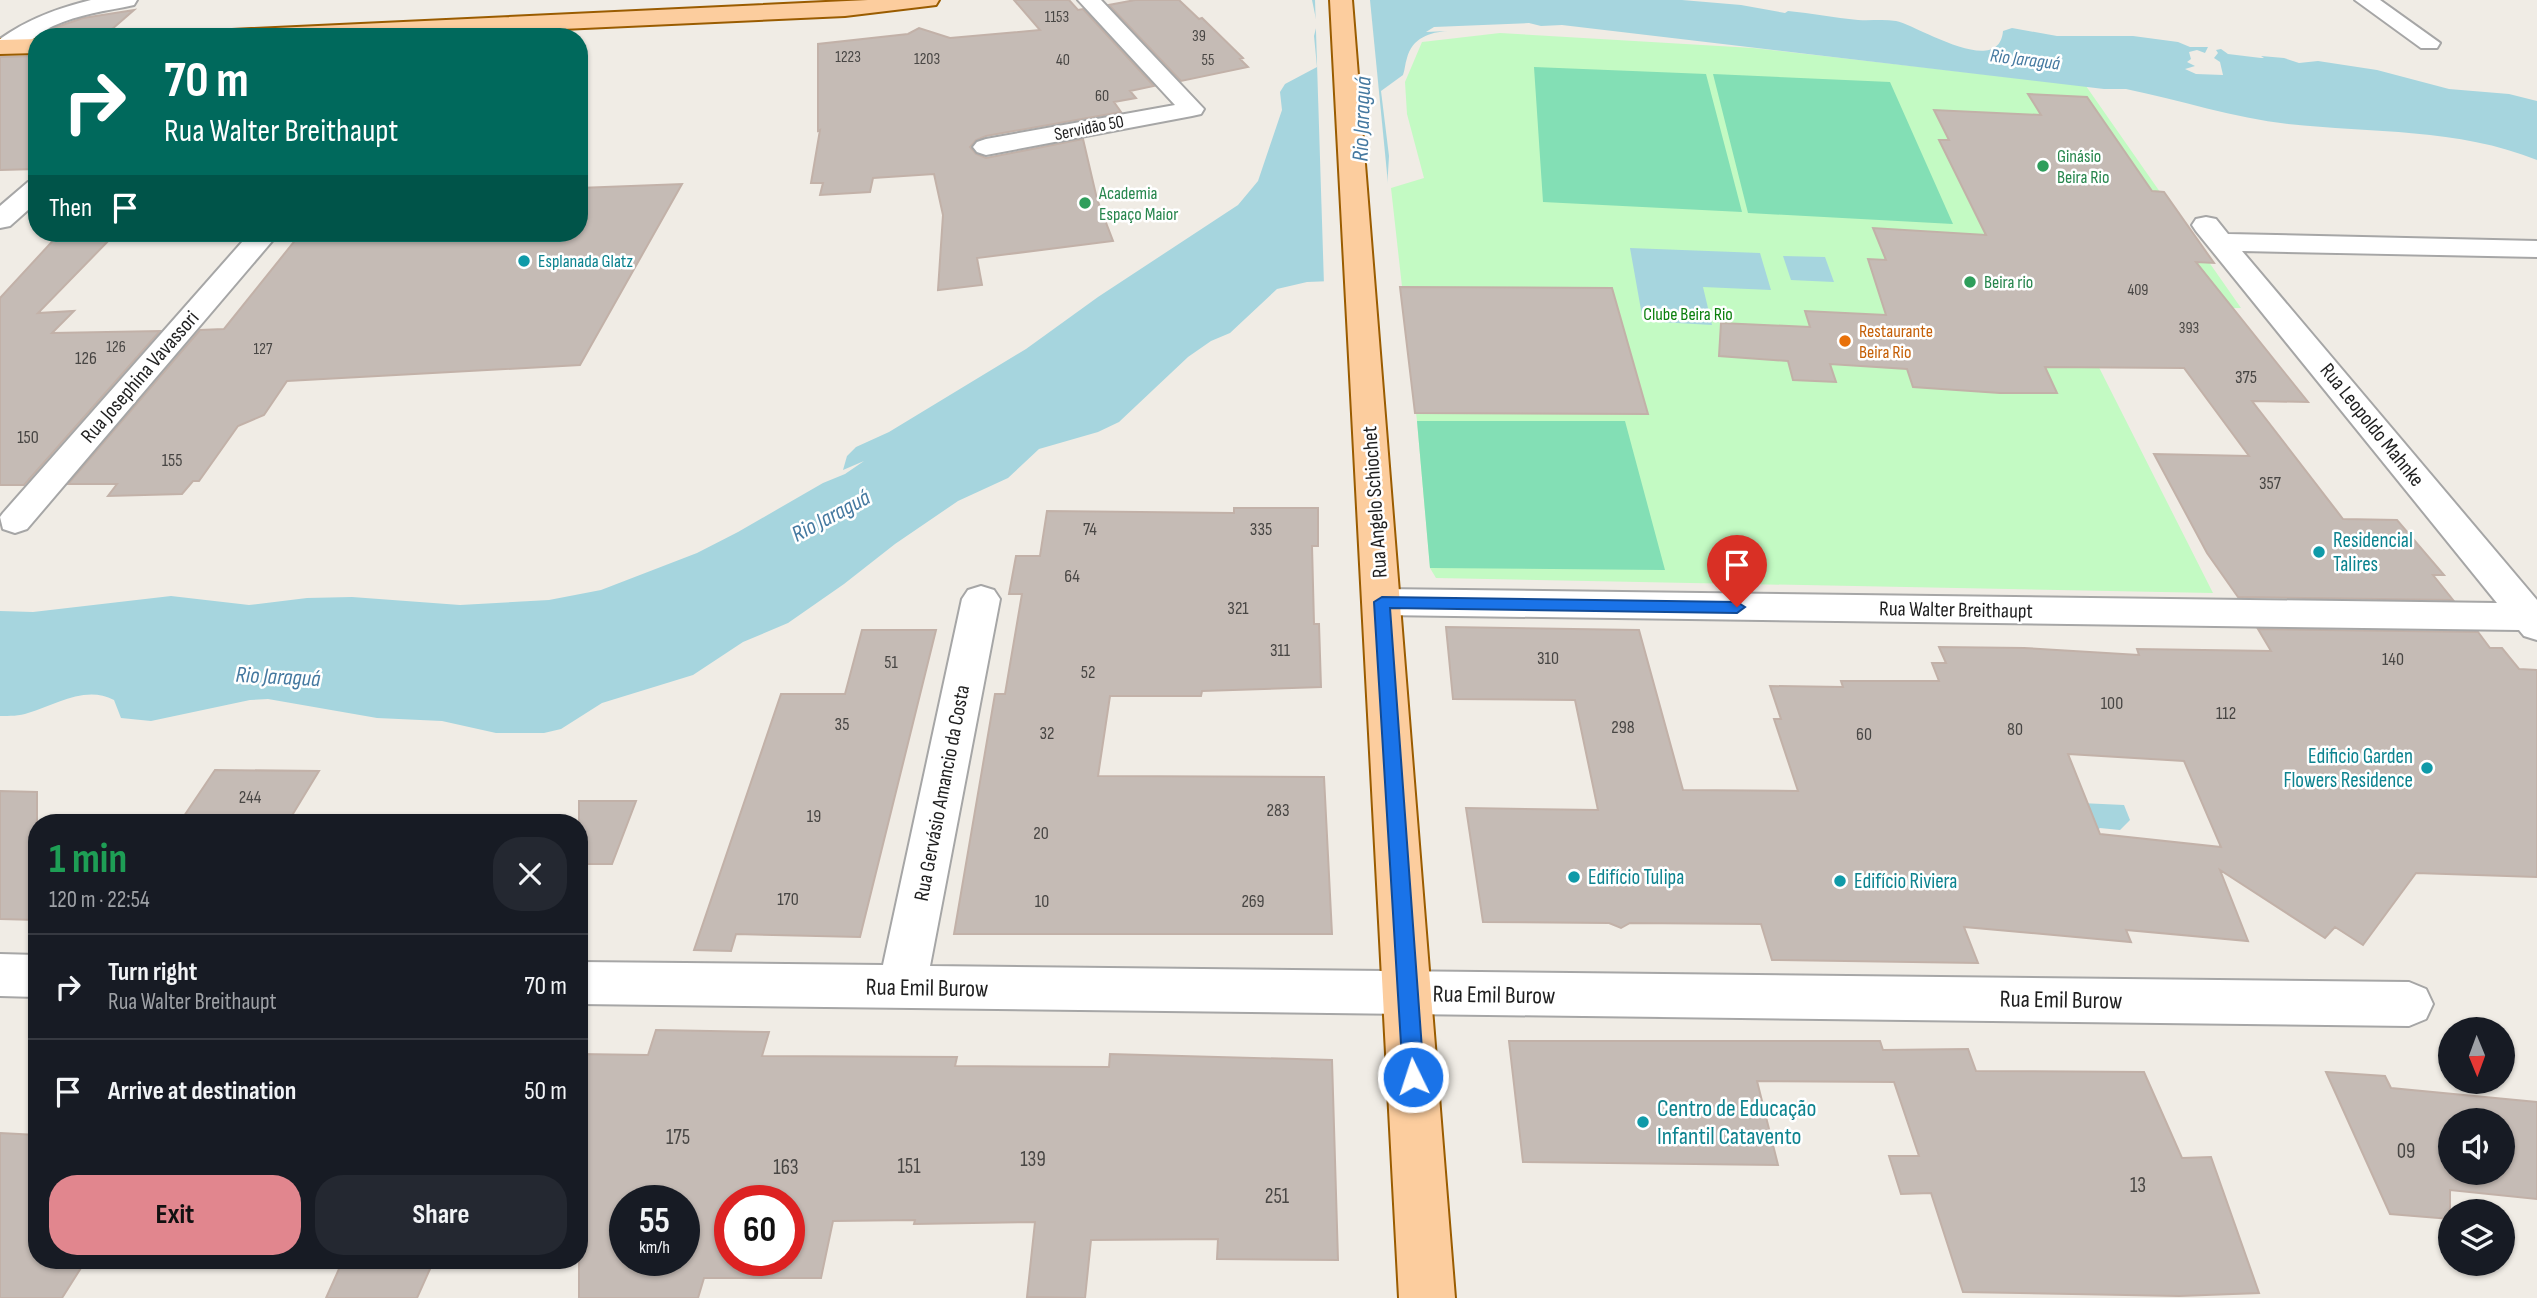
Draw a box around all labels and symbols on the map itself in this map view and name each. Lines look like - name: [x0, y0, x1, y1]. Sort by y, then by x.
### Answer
- house number: 1153: [1045, 8, 1069, 27]
- house number: 39: [1192, 27, 1206, 46]
- water label: Rio Jaraguá: [1989, 44, 2062, 76]
- house number: 1223: [835, 48, 861, 67]
- house number: 1203: [914, 50, 940, 69]
- house number: 40: [1056, 51, 1070, 70]
- house number: 55: [1202, 51, 1214, 70]
- water label: Rio Jaraguá: [1347, 75, 1377, 162]
- house number: 60: [1095, 87, 1109, 106]
- street label: Servidão 50: [1052, 111, 1126, 145]
- place label: Ginásio Beira Rio: [2057, 146, 2109, 188]
- marker: Ginásio Beira Rio: [2035, 158, 2051, 174]
- place label: Academia Espaço Maior: [1098, 183, 1178, 225]
- marker: Academia Espaço Maior: [1077, 195, 1093, 211]
- place label: Esplanada Glatz: [538, 251, 633, 272]
- marker: Esplanada Glatz: [516, 253, 532, 269]
- place label: Beira rio: [1984, 272, 2033, 293]
- marker: Beira rio: [1962, 274, 1978, 290]
- house number: 409: [2128, 281, 2148, 300]
- park label: Clube Beira Rio: [1643, 304, 1733, 325]
- street label: Rua Josephina Vavassori: [76, 306, 204, 448]
- house number: 393: [2179, 319, 2199, 338]
- place label: Restaurante Beira Rio: [1859, 321, 1933, 363]
- marker: Restaurante Beira Rio: [1837, 333, 1853, 349]
- house number: 126: [106, 338, 126, 357]
- house number: 127: [254, 340, 273, 359]
- house number: 126: [75, 348, 97, 369]
- street label: Rua Leopoldo Mahnke: [2315, 358, 2429, 492]
- house number: 375: [2235, 367, 2257, 388]
- street label: Rua Angelo Schiochet: [1357, 425, 1393, 579]
- house number: 150: [17, 427, 39, 448]
- house number: 155: [162, 450, 182, 471]
- house number: 357: [2259, 473, 2282, 494]
- water label: Rio Jaraguá: [787, 483, 876, 548]
- house number: 74: [1083, 519, 1097, 540]
- house number: 335: [1250, 519, 1272, 540]
- place label: Residencial Talires: [2333, 528, 2413, 577]
- pin: [1707, 535, 1767, 607]
- marker: Residencial Talires: [2311, 544, 2327, 560]
- house number: 64: [1064, 566, 1080, 587]
- street label: Rua Walter Breithaupt: [1879, 596, 2033, 624]
- house number: 321: [1227, 598, 1249, 619]
- house number: 311: [1270, 640, 1291, 661]
- house number: 310: [1537, 648, 1559, 669]
- house number: 140: [2382, 649, 2404, 670]
- house number: 51: [884, 652, 898, 673]
- water label: Rio Jaraguá: [235, 661, 322, 693]
- house number: 52: [1081, 662, 1095, 683]
- street label: Rua Gervásio Amancio da Costa: [909, 683, 975, 903]
- house number: 100: [2101, 693, 2123, 714]
- house number: 112: [2216, 703, 2236, 724]
- house number: 35: [835, 714, 849, 735]
- house number: 298: [1611, 717, 1635, 738]
- house number: 80: [2007, 719, 2023, 740]
- house number: 32: [1040, 723, 1054, 744]
- house number: 60: [1856, 724, 1872, 745]
- place label: Edificio Garden Flowers Residence: [2283, 744, 2413, 793]
- marker: Edificio Garden Flowers Residence: [2419, 760, 2435, 776]
- house number: 244: [239, 787, 262, 808]
- house number: 283: [1267, 800, 1289, 821]
- house number: 19: [807, 806, 821, 827]
- house number: 20: [1033, 823, 1049, 844]
- place label: Edifício Tulipa: [1588, 865, 1684, 890]
- marker: Edifício Tulipa: [1566, 869, 1582, 885]
- place label: Edifício Riviera: [1854, 869, 1957, 894]
- marker: Edifício Riviera: [1832, 873, 1848, 889]
- house number: 170: [777, 889, 799, 910]
- house number: 10: [1035, 891, 1049, 912]
- house number: 269: [1241, 891, 1265, 912]
- street label: Rua Emil Burow: [865, 972, 989, 1004]
- street label: Rua Emil Burow: [1432, 979, 1556, 1011]
- street label: Rua Emil Burow: [1999, 984, 2123, 1016]
- north arrow: [2438, 1017, 2515, 1094]
- position arrow: [1376, 1040, 1450, 1114]
- place label: Centro de Educação Infantil Catavento: [1657, 1094, 1816, 1151]
- marker: Centro de Educação Infantil Catavento: [1635, 1114, 1651, 1130]
- house number: 175: [666, 1125, 690, 1150]
- house number: 09: [2397, 1139, 2415, 1164]
- house number: 139: [1020, 1147, 1046, 1172]
- house number: 151: [897, 1154, 921, 1179]
- house number: 163: [773, 1155, 799, 1180]
- house number: 13: [2130, 1173, 2146, 1198]
- house number: 251: [1265, 1184, 1290, 1209]
- speed limit sign: 60: [714, 1185, 805, 1276]

